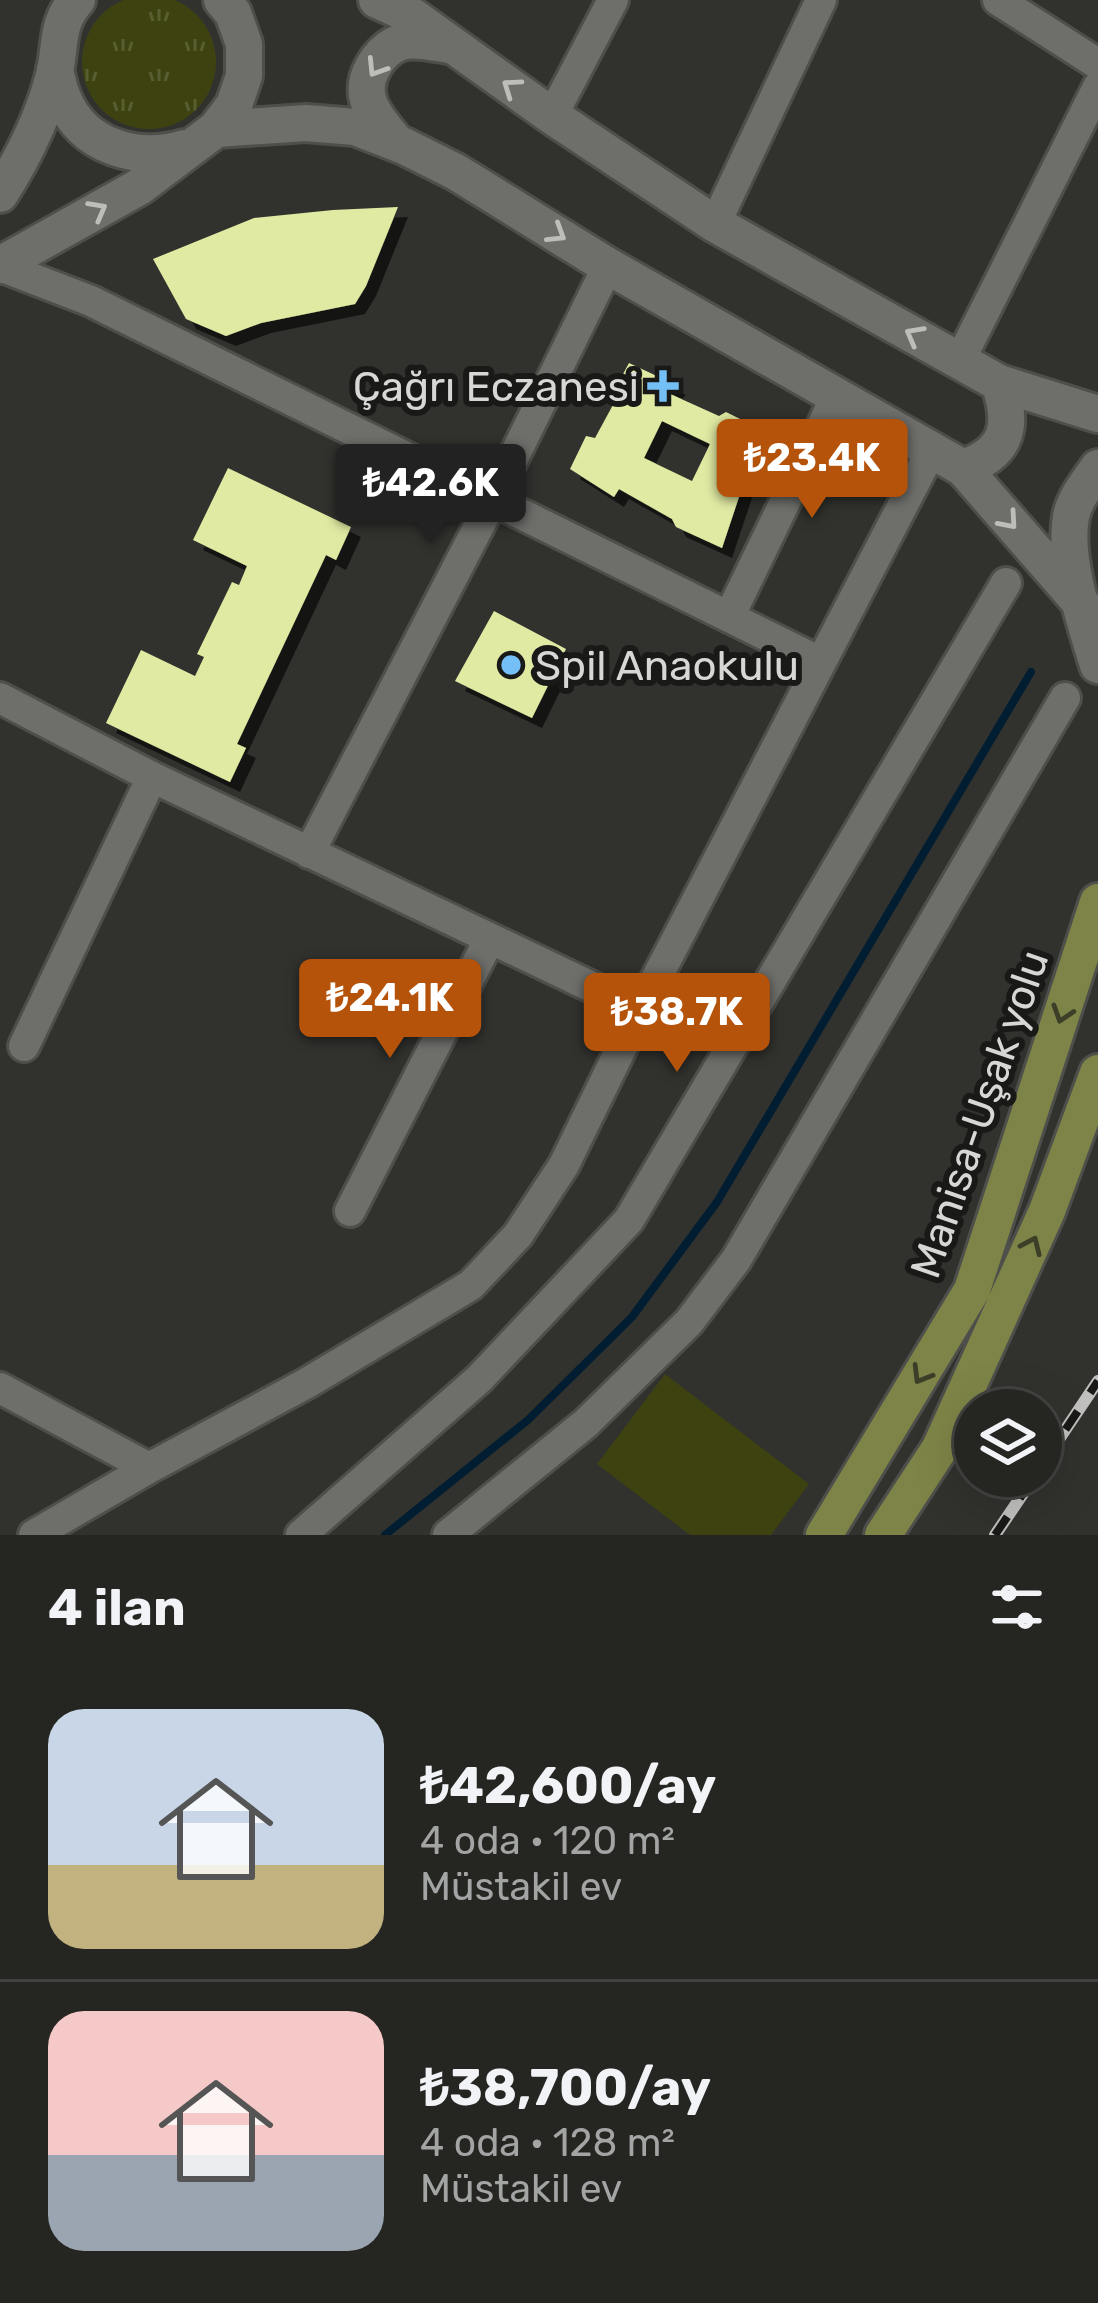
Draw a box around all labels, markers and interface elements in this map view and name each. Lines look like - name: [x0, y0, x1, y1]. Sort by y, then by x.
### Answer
- one-way arrow: [368, 55, 391, 76]
- one-way arrow: [502, 79, 524, 101]
- one-way arrow: [85, 201, 107, 224]
- one-way arrow: [544, 220, 566, 242]
- one-way arrow: [906, 326, 927, 349]
- place label: Çağrı Eczanesi: [353, 362, 639, 412]
- marker: Çağrı Eczanesi: [650, 373, 676, 399]
- pin: ₺23.4K: [714, 419, 910, 521]
- text: ₺23.4K: [744, 435, 880, 481]
- pin: ₺42.6K: [333, 444, 529, 546]
- text: ₺42.6K: [363, 460, 499, 506]
- one-way arrow: [995, 507, 1016, 529]
- place label: Spil Anaokulu: [535, 641, 799, 691]
- marker: Spil Anaokulu: [498, 652, 524, 678]
- street label: Manisa-Uşak yolu: [900, 944, 1059, 1285]
- pin: ₺24.1K: [292, 959, 488, 1061]
- pin: ₺38.7K: [579, 973, 775, 1075]
- text: ₺24.1K: [326, 975, 454, 1021]
- text: ₺38.7K: [611, 989, 743, 1035]
- one-way arrow: [1051, 1003, 1076, 1024]
- one-way arrow: [1018, 1236, 1041, 1257]
- one-way arrow: [913, 1362, 935, 1384]
- map controls: [954, 1389, 1062, 1497]
- button: layers: [954, 1389, 1062, 1497]
- icon: filters: [984, 1574, 1050, 1640]
- text: 4 ilan: [48, 1577, 186, 1638]
- text: ₺42,600/ay: [420, 1755, 716, 1816]
- icon: home: [144, 1757, 288, 1901]
- text: 4 oda · 120 m²: [420, 1818, 675, 1864]
- text: Müstakil ev: [420, 1864, 622, 1910]
- text: ₺38,700/ay: [420, 2057, 711, 2118]
- icon: home: [144, 2059, 288, 2203]
- text: 4 oda · 128 m²: [420, 2120, 675, 2166]
- text: Müstakil ev: [420, 2166, 622, 2212]

